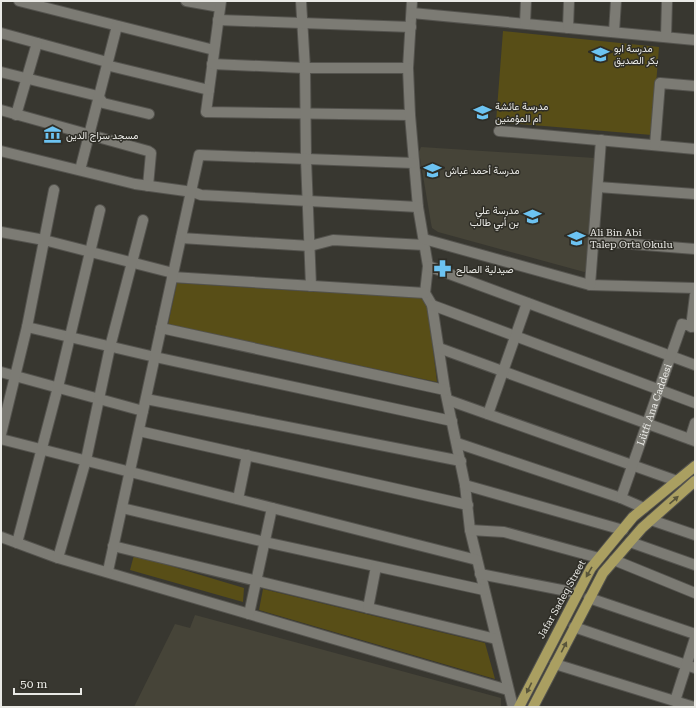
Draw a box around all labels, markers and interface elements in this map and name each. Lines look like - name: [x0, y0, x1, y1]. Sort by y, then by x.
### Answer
- place label: مدرسة ابو بكر الصديق: [614, 43, 658, 67]
- school or university icon: مدرسة ابو بكر الصديق: [591, 44, 611, 64]
- place label: مدرسة عائشة ام المؤمنين: [495, 101, 548, 125]
- school or university icon: مدرسة عائشة ام المؤمنين: [472, 102, 492, 122]
- museum icon: مسجد سراج الدين: [43, 125, 63, 145]
- place label: مسجد سراج الدين: [66, 130, 138, 142]
- school or university icon: مدرسة أحمد غباش: [422, 160, 442, 180]
- place label: مدرسة أحمد غباش: [445, 165, 520, 177]
- place label: مدرسة علي بن أبي طالب: [470, 205, 519, 231]
- school or university icon: مدرسة علي بن أبي طالب: [522, 206, 542, 226]
- place label: Ali Bin Abi Talep Orta Okulu: [590, 227, 673, 250]
- school or university icon: Ali Bin Abi Talep Orta Okulu: [567, 228, 587, 248]
- pharmacy icon: صيدلية الصالح: [433, 259, 453, 279]
- place label: صيدلية الصالح: [456, 264, 514, 276]
- street label: Lütfi Ana Caddesi: [635, 362, 674, 447]
- one-way arrow: [669, 495, 679, 505]
- street label: Jafar Sadeq Street: [535, 558, 588, 640]
- one-way arrow: [585, 566, 592, 578]
- one-way arrow: [560, 642, 567, 653]
- scale bar: [14, 670, 81, 696]
- text: 50 m: [20, 677, 47, 691]
- one-way arrow: [526, 682, 532, 693]

